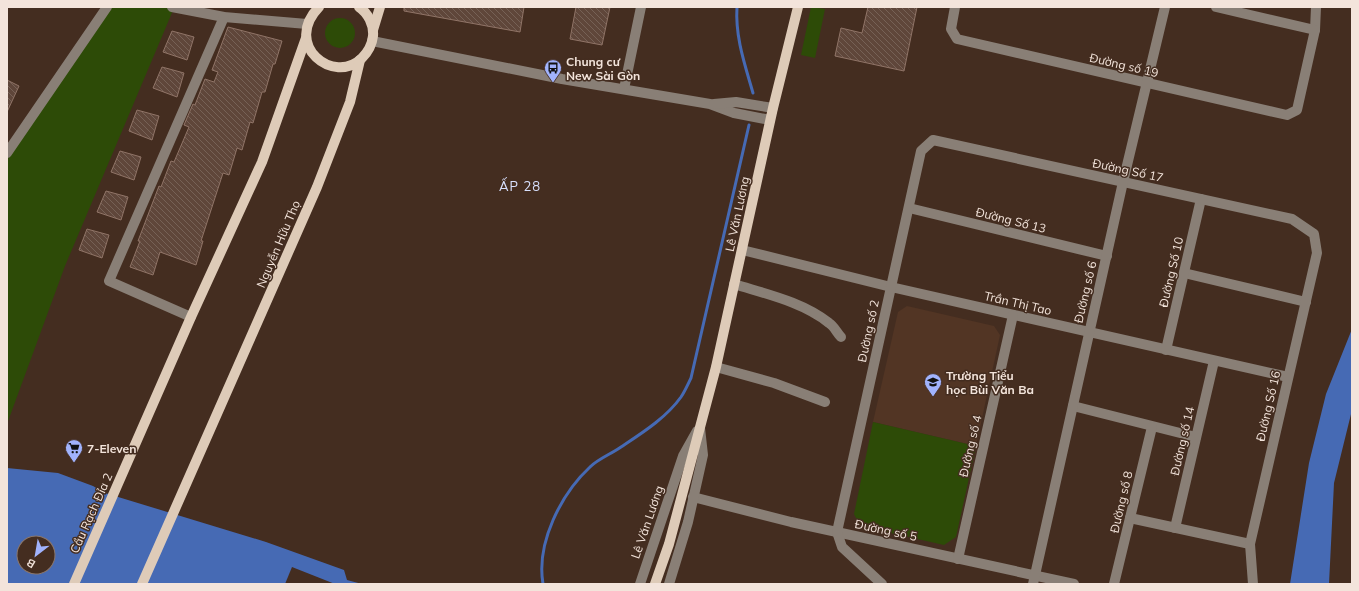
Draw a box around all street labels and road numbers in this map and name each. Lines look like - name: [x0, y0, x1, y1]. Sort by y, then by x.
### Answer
- street label: Đường số 19: [1088, 50, 1160, 80]
- street label: Đường Số 17: [1091, 155, 1165, 185]
- street label: Lê Văn Lương: [722, 175, 752, 253]
- street label: Nguyễn Hữu Thọ: [253, 198, 303, 290]
- street label: Đường Số 13: [974, 204, 1048, 236]
- street label: Đường Số 10: [1156, 235, 1186, 309]
- street label: Đường số 6: [1071, 259, 1099, 325]
- street label: Trần Thị Tao: [983, 288, 1053, 318]
- street label: Đường số 2: [854, 298, 882, 364]
- street label: Đường Số 16: [1253, 369, 1283, 443]
- street label: Đường số 14: [1167, 405, 1197, 477]
- street label: Đường số 4: [956, 413, 984, 479]
- street label: Đường số 8: [1107, 469, 1135, 535]
- street label: Cầu Rạch Đỉa 2: [67, 470, 115, 556]
- street label: Lê Văn Lương: [627, 483, 667, 561]
- street label: Đường số 5: [853, 516, 919, 544]

